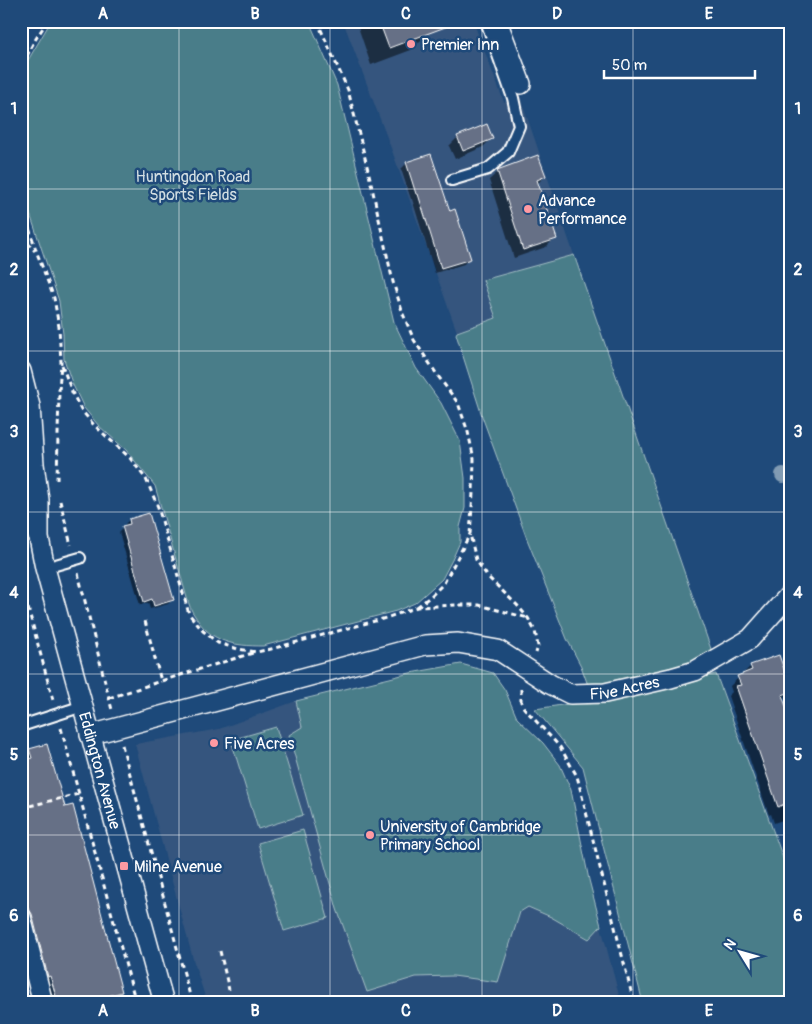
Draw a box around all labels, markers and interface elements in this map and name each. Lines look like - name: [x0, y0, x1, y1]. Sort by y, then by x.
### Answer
- text: A: [98, 4, 109, 24]
- text: B: [250, 4, 260, 24]
- text: C: [401, 4, 411, 24]
- text: D: [552, 4, 562, 24]
- text: E: [705, 4, 714, 24]
- place label: Premier Inn: [421, 35, 499, 55]
- marker: Premier Inn: [405, 38, 417, 50]
- scale bar: [604, 48, 756, 80]
- text: 50 m: [612, 56, 647, 75]
- text: 1: [11, 99, 17, 119]
- text: 1: [795, 99, 801, 119]
- park label: Huntingdon Road Sports Fields: [136, 167, 250, 205]
- place label: Advance Performance: [538, 191, 627, 229]
- marker: Advance Performance: [522, 203, 534, 215]
- text: 2: [10, 260, 19, 280]
- text: 2: [794, 260, 803, 280]
- text: 3: [10, 422, 19, 442]
- text: 3: [794, 422, 803, 442]
- text: 4: [9, 583, 19, 603]
- text: 4: [793, 583, 803, 603]
- street label: Five Acres: [589, 672, 661, 704]
- street label: Eddington Avenue: [74, 710, 125, 831]
- place label: Five Acres: [224, 734, 294, 754]
- marker: Five Acres: [208, 737, 220, 749]
- text: 5: [10, 745, 19, 765]
- text: 5: [794, 745, 803, 765]
- place label: University of Cambridge Primary School: [380, 817, 541, 855]
- marker: University of Cambridge Primary School: [364, 829, 376, 841]
- place label: Milne Avenue: [134, 857, 222, 877]
- marker: Milne Avenue: [118, 860, 130, 872]
- text: 6: [9, 906, 19, 926]
- text: 6: [793, 906, 803, 926]
- north arrow: [714, 926, 764, 976]
- text: N: [720, 936, 740, 953]
- text: A: [98, 1001, 109, 1021]
- text: B: [250, 1001, 260, 1021]
- text: C: [401, 1001, 411, 1021]
- text: D: [552, 1001, 562, 1021]
- text: E: [705, 1001, 714, 1021]

